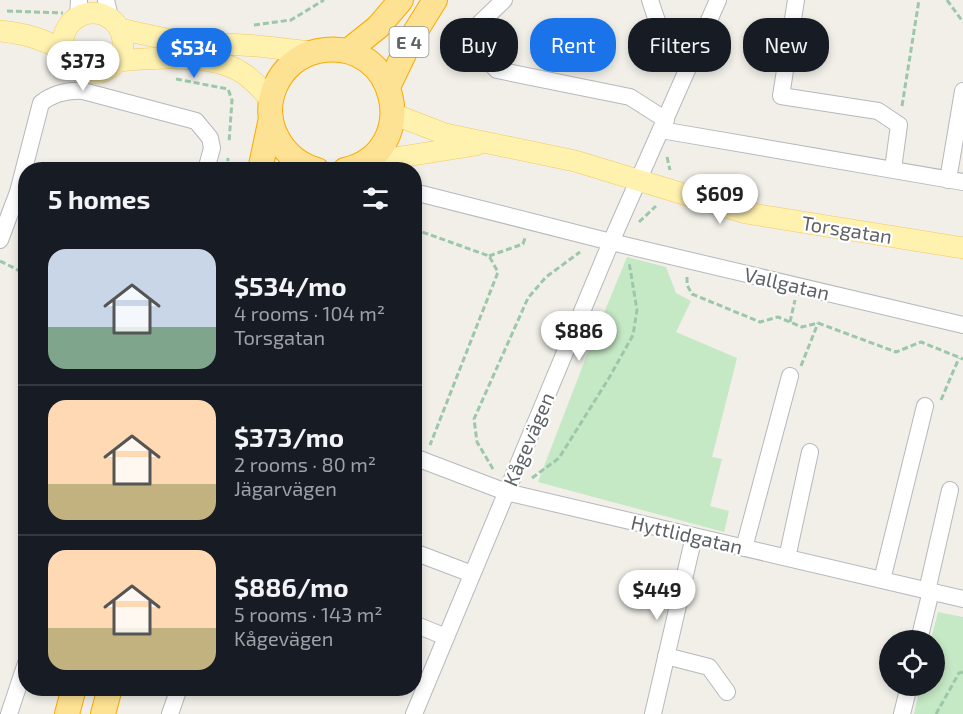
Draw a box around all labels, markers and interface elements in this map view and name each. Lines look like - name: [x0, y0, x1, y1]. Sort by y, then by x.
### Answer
- chip: Buy: [440, 18, 518, 72]
- chip: Rent: [530, 18, 616, 72]
- chip: Filters: [628, 18, 731, 72]
- chip: New: [743, 18, 829, 72]
- road number: E 4: [390, 27, 428, 57]
- pin: $534: [158, 28, 230, 79]
- text: $534: [171, 35, 217, 59]
- pin: $373: [47, 41, 119, 92]
- text: $373: [61, 48, 105, 72]
- pin: $609: [684, 174, 756, 225]
- text: $609: [696, 181, 744, 205]
- icon: filters: [359, 182, 392, 215]
- text: 5 homes: [48, 183, 150, 214]
- street label: Torsgatan: [800, 210, 894, 248]
- street label: Vallgatan: [742, 262, 832, 304]
- text: $534/mo: [234, 270, 347, 301]
- icon: home: [96, 273, 168, 345]
- text: 4 rooms · 104 m²: [234, 301, 385, 325]
- pin: $886: [543, 311, 615, 362]
- text: $886: [555, 318, 603, 342]
- text: Torsgatan: [234, 325, 325, 349]
- street label: Kågevägen: [498, 389, 558, 489]
- text: $373/mo: [234, 421, 344, 452]
- icon: home: [96, 424, 168, 496]
- text: 2 rooms · 80 m²: [234, 452, 376, 476]
- text: Jägarvägen: [234, 476, 337, 500]
- street label: Hyttlidgatan: [629, 510, 745, 558]
- pin: $449: [621, 570, 693, 621]
- text: $886/mo: [234, 571, 349, 602]
- icon: home: [96, 574, 168, 646]
- text: $449: [633, 577, 681, 601]
- text: 5 rooms · 143 m²: [234, 602, 383, 626]
- text: Kågevägen: [234, 626, 333, 650]
- map controls: [879, 630, 945, 696]
- button: locate: [879, 630, 945, 696]

